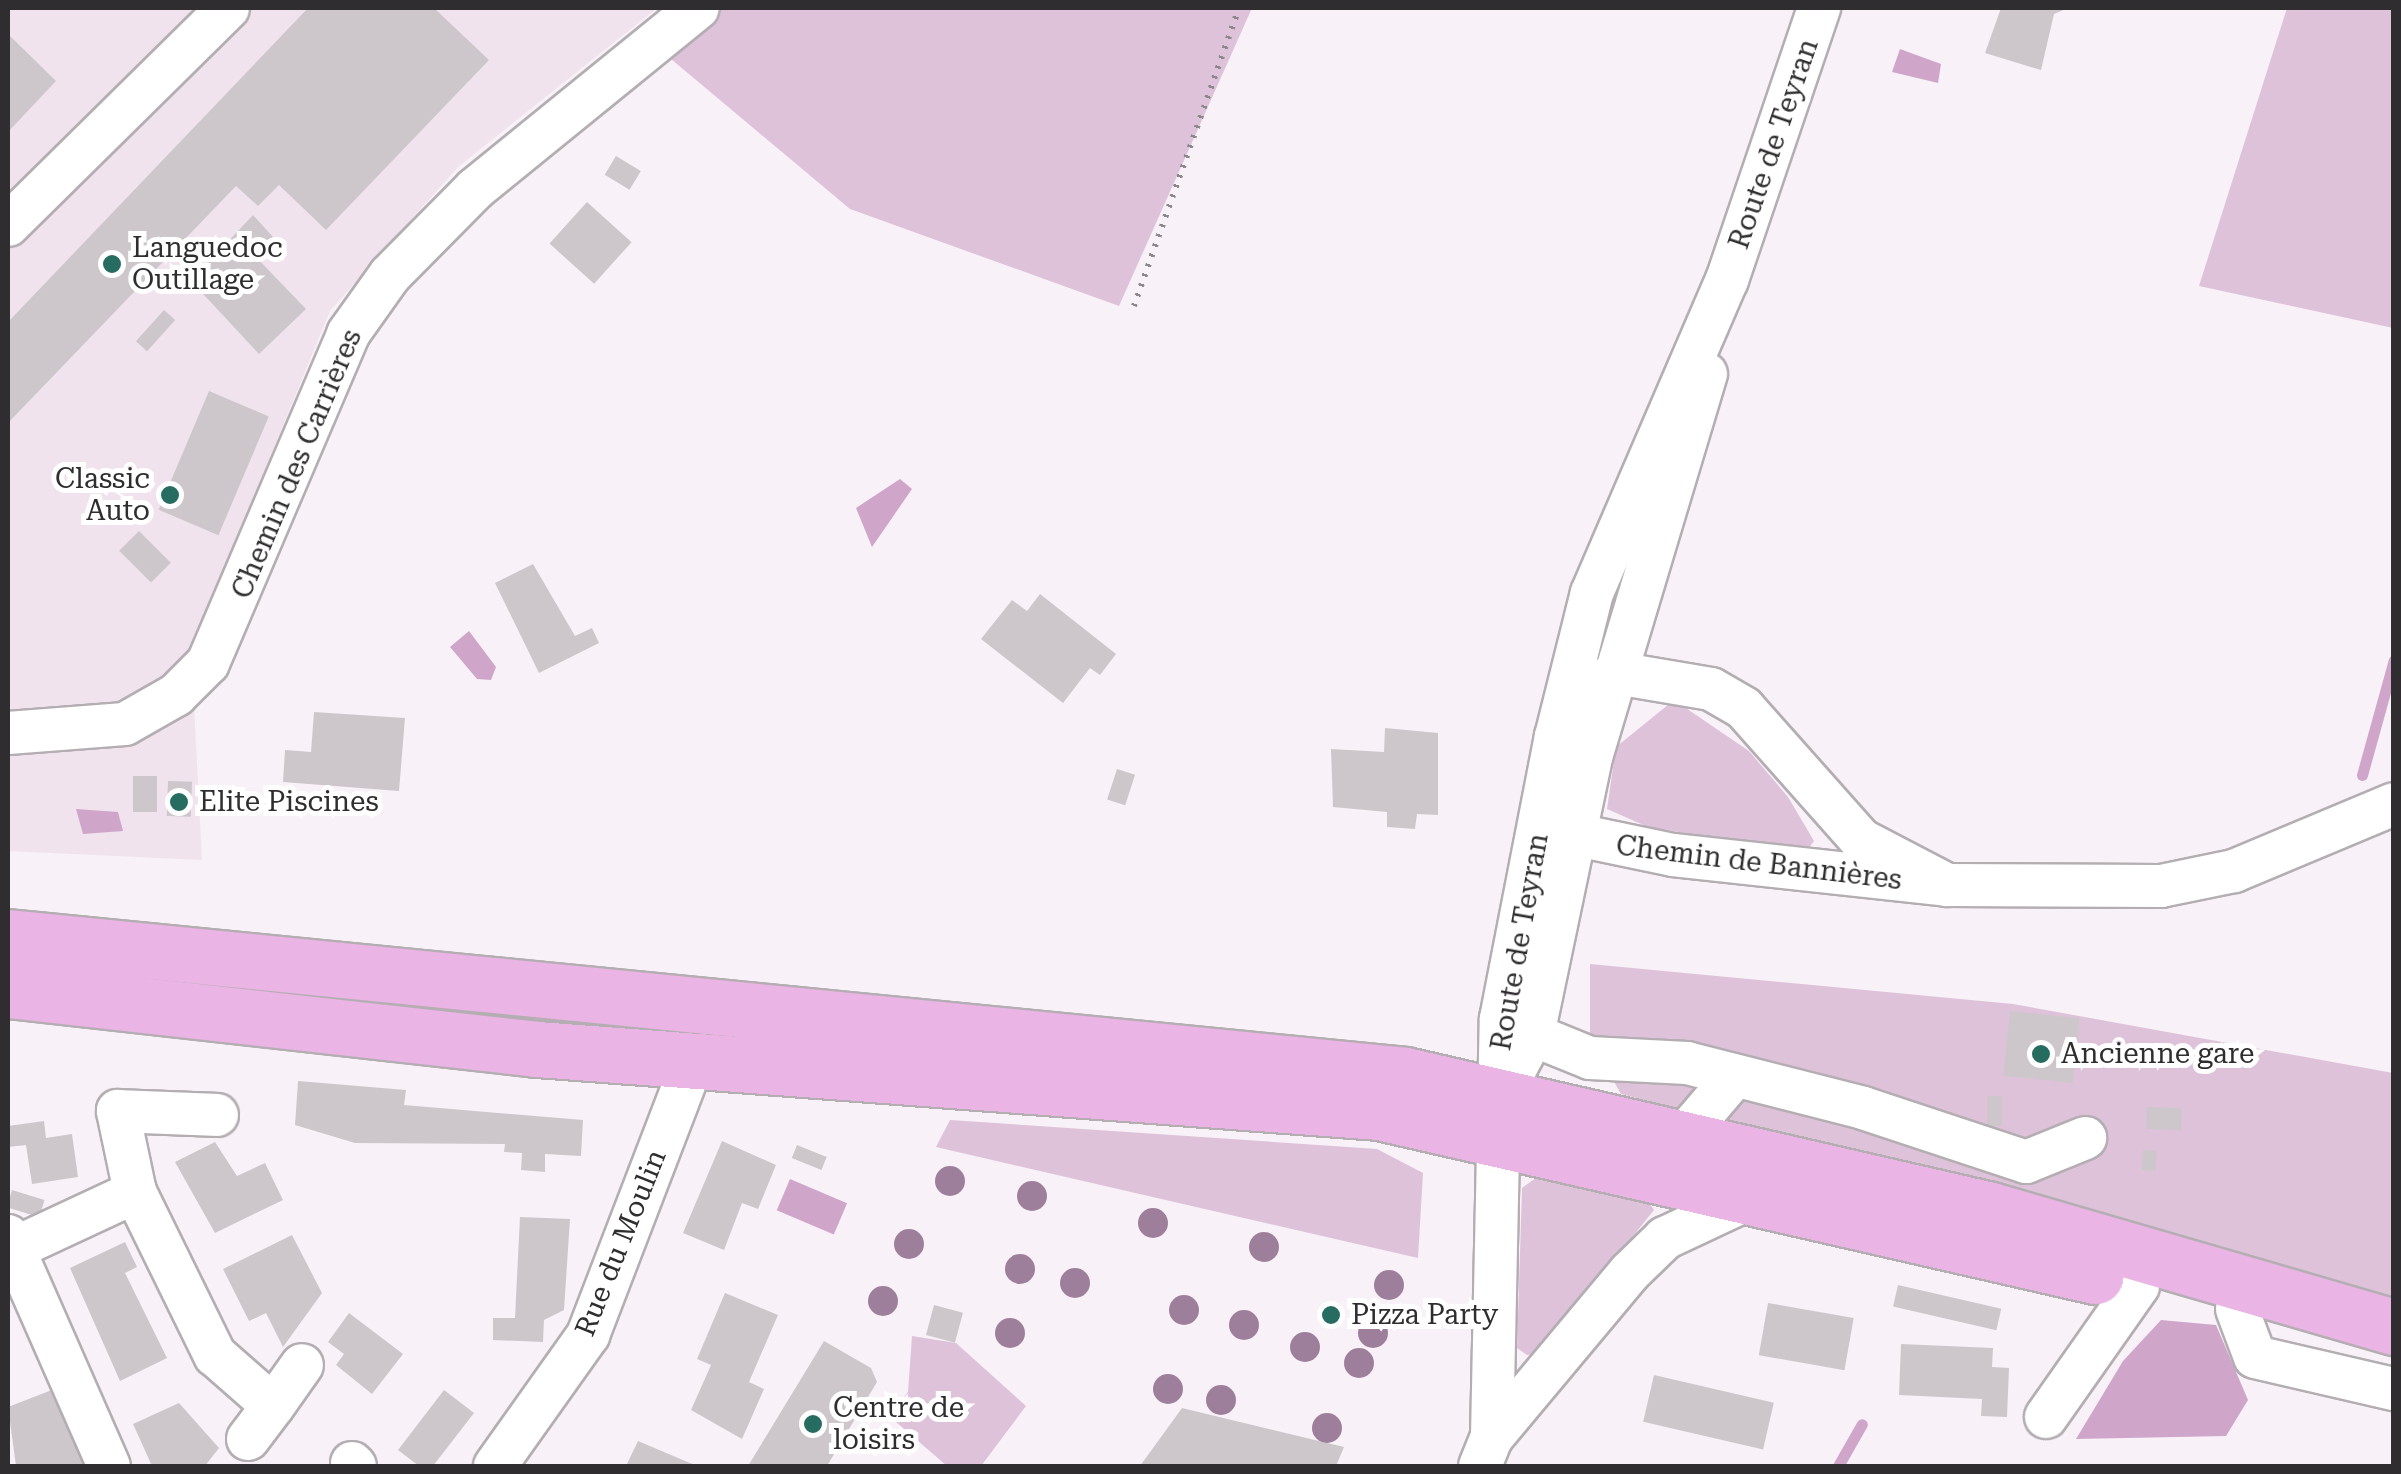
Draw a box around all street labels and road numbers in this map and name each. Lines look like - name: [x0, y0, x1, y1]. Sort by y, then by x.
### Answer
- street label: Route de Teyran: [1722, 35, 1826, 253]
- street label: Chemin des Carrières: [225, 324, 369, 604]
- street label: Chemin de Bannières: [1614, 829, 1904, 897]
- street label: Route de Teyran: [1484, 831, 1556, 1053]
- street label: Rue du Moulin: [568, 1145, 674, 1341]

